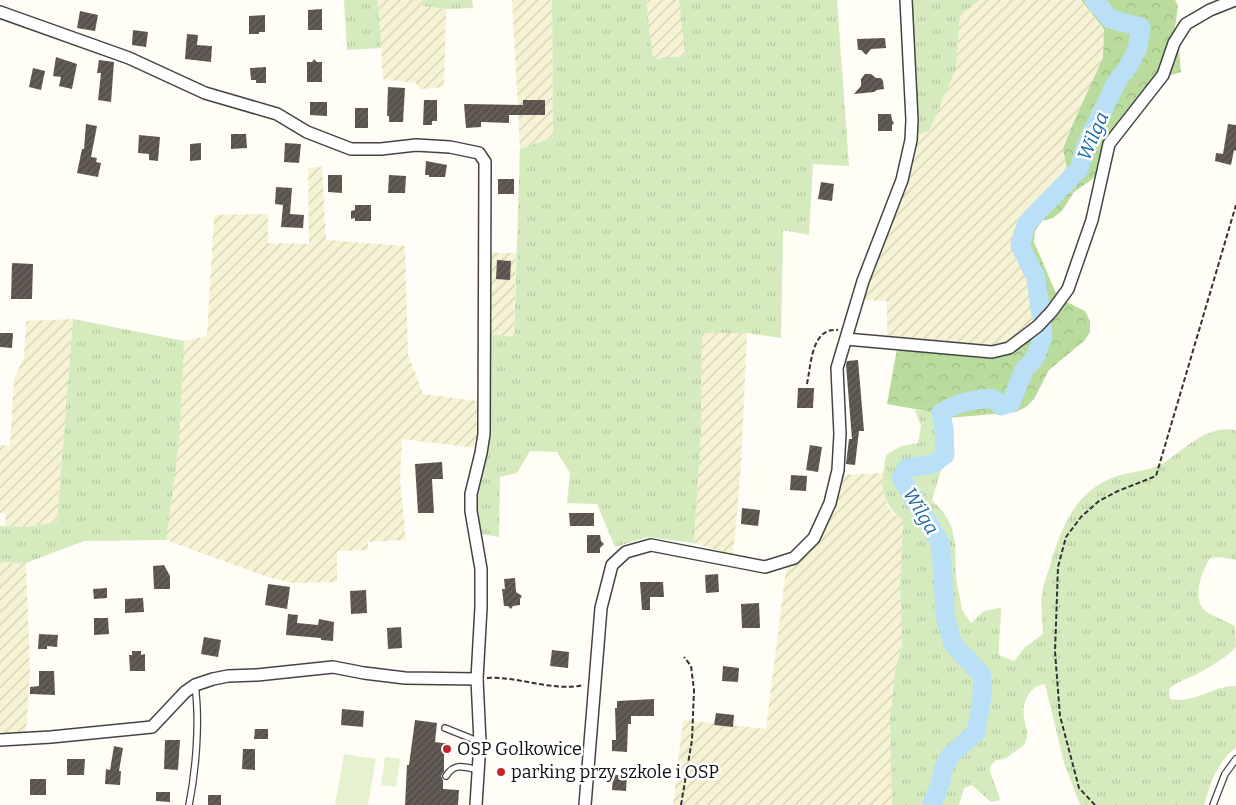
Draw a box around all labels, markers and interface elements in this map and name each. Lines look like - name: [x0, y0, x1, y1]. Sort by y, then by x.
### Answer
- water label: Wilga: [1073, 108, 1113, 164]
- water label: Wilga: [898, 483, 944, 539]
- place label: OSP Golkowice: [457, 738, 582, 760]
- marker: OSP Golkowice: [441, 743, 453, 755]
- place label: parking przy szkole i OSP: [511, 761, 719, 783]
- marker: parking przy szkole i OSP: [495, 766, 507, 778]

